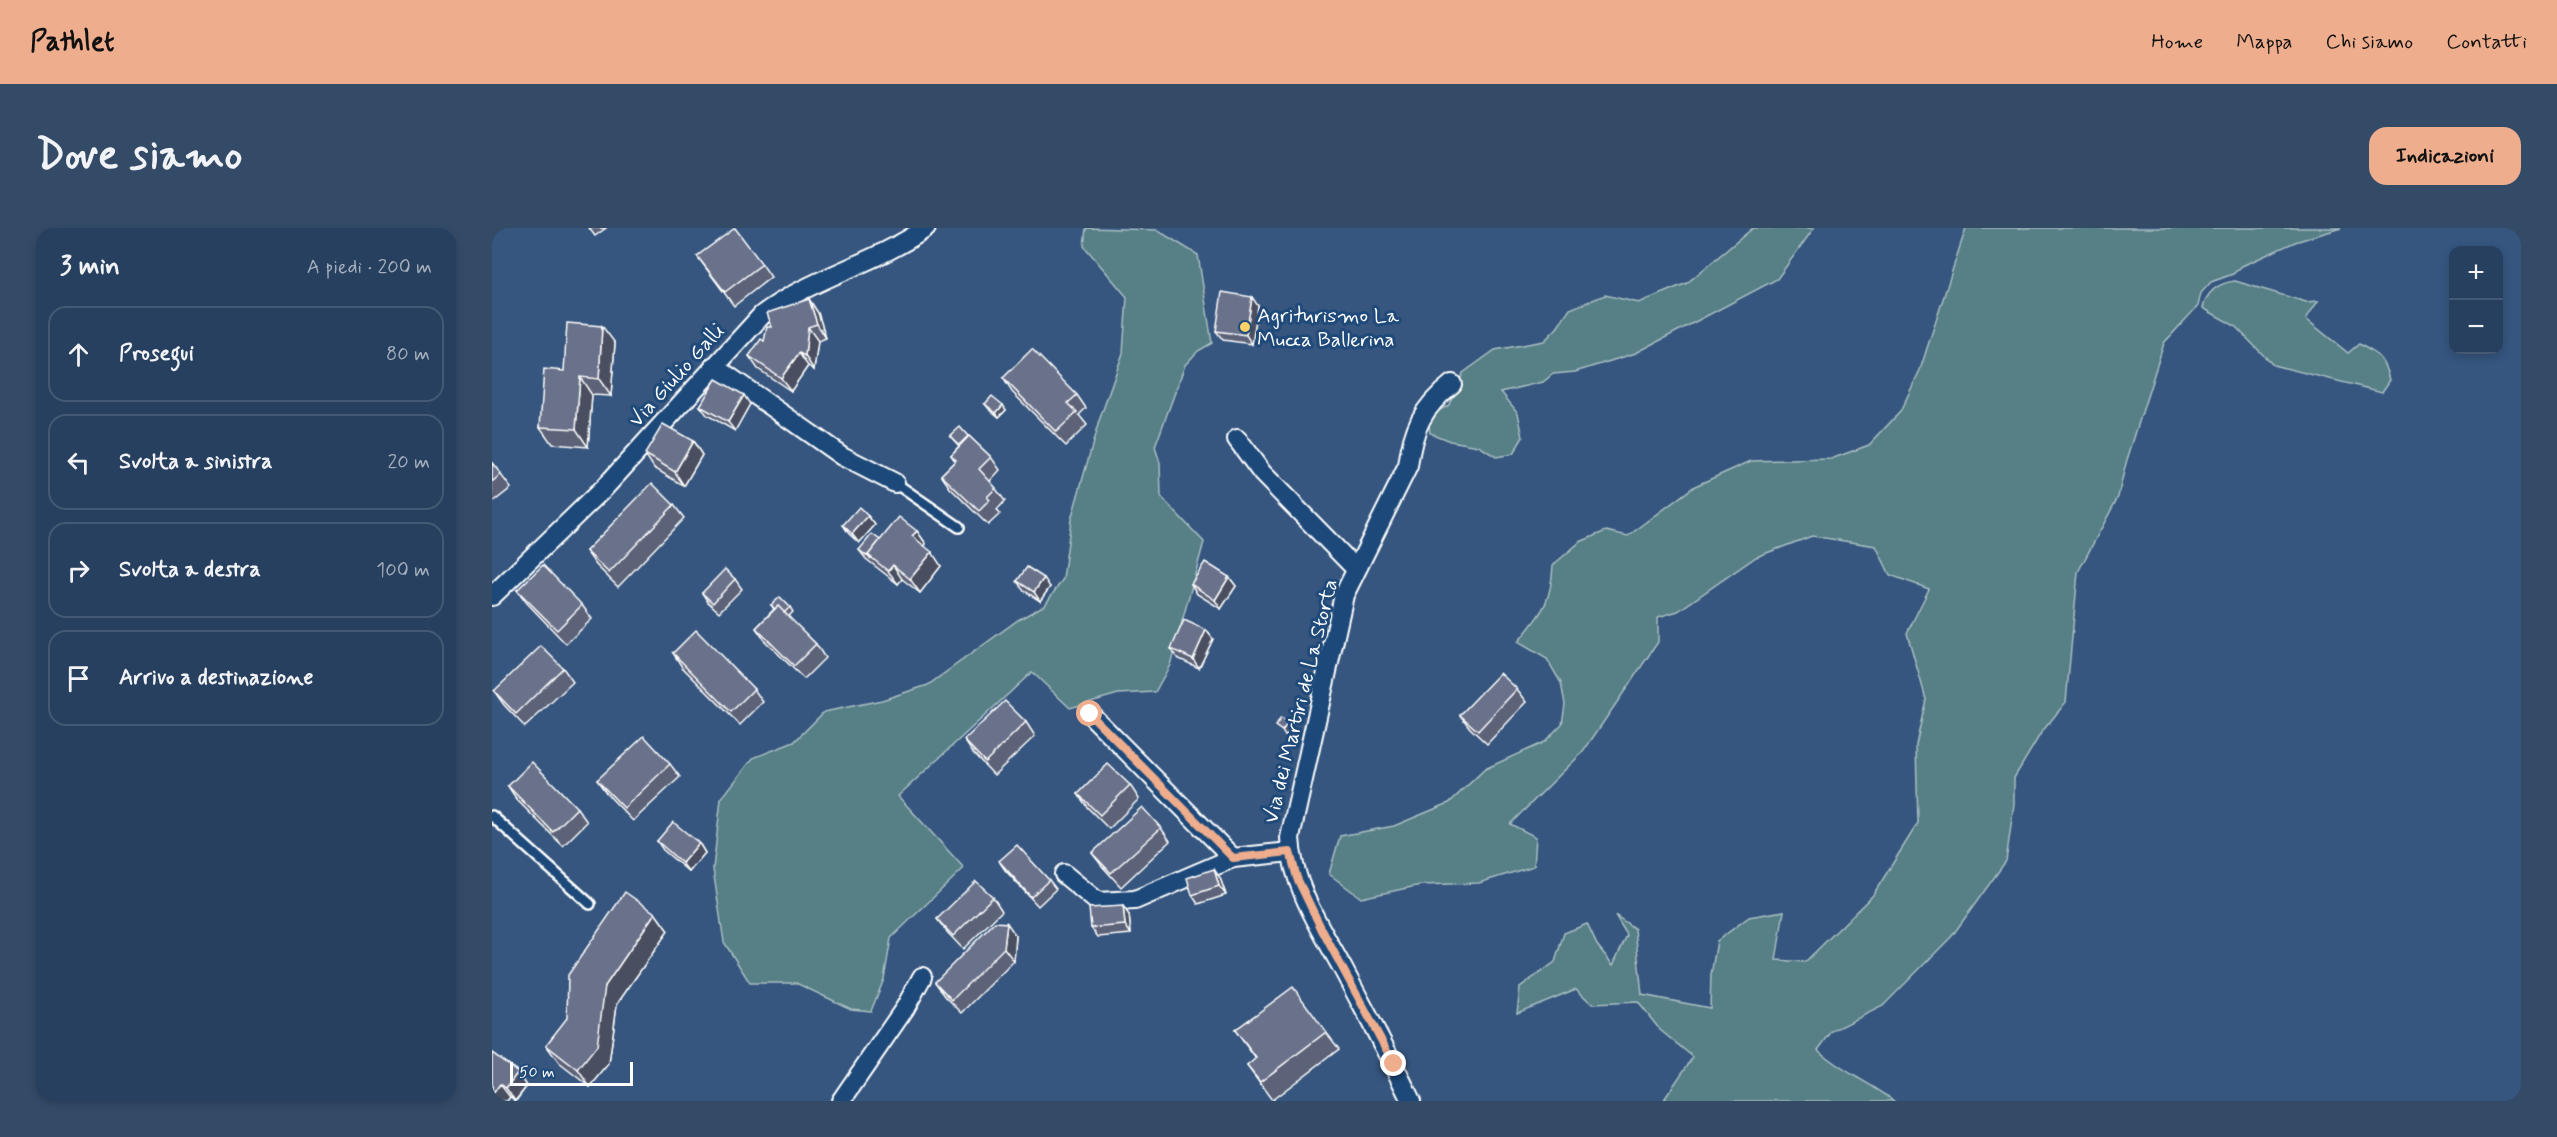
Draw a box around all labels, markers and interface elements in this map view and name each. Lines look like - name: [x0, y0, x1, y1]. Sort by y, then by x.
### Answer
- text: Pathlet: [30, 24, 114, 61]
- text: Home: [2151, 28, 2203, 56]
- text: Mappa: [2236, 28, 2292, 56]
- text: Chi siamo: [2325, 28, 2413, 56]
- text: Contatti: [2446, 28, 2527, 56]
- button: Indicazioni: [2369, 127, 2521, 185]
- text: Dove siamo: [36, 129, 242, 184]
- map controls: [2449, 246, 2503, 354]
- button: +: [2449, 246, 2503, 300]
- text: 3 min: [60, 250, 120, 284]
- text: A piedi · 200 m: [307, 254, 432, 281]
- button: −: [2449, 300, 2503, 354]
- place label: Agriturismo La Mucca Ballerina: [1257, 302, 1400, 354]
- street label: Via Giulio Galli: [623, 318, 731, 434]
- marker: Agriturismo La Mucca Ballerina: [1238, 320, 1252, 334]
- icon: ahead: [62, 338, 95, 371]
- text: Prosegui: [119, 340, 194, 368]
- text: 80 m: [386, 341, 430, 368]
- icon: left: [62, 446, 95, 479]
- text: Svolta a sinistra: [119, 448, 273, 476]
- text: 20 m: [387, 449, 430, 476]
- icon: right: [62, 554, 95, 587]
- text: Svolta a destra: [119, 556, 261, 584]
- text: 100 m: [376, 557, 430, 584]
- street label: Via dei Martiri de La Storta: [1257, 576, 1345, 826]
- icon: arrive: [62, 662, 95, 695]
- text: Arrivo a destinazione: [119, 664, 313, 692]
- route start: [1076, 700, 1102, 726]
- route end: [1380, 1050, 1406, 1076]
- scale bar: [510, 1059, 633, 1086]
- text: 50 m: [519, 1062, 555, 1083]

